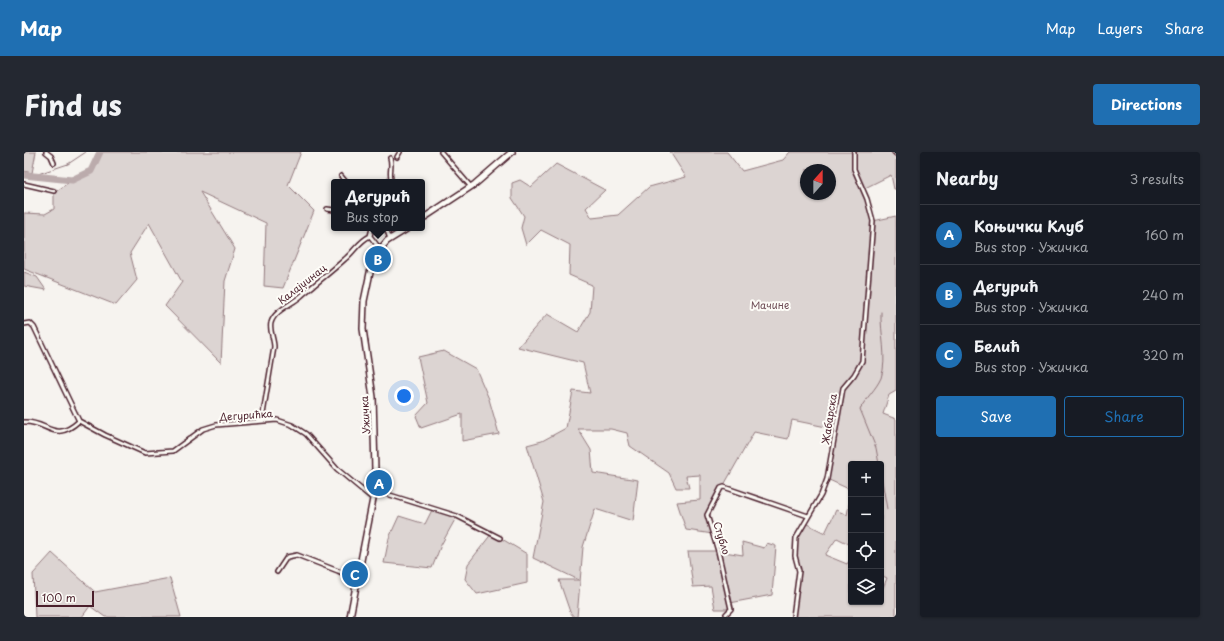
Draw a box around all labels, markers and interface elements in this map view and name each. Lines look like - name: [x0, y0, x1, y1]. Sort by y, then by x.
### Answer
- text: Map: [20, 14, 62, 42]
- text: Map: [1046, 18, 1076, 39]
- text: Layers: [1098, 18, 1143, 39]
- text: Share: [1165, 18, 1204, 39]
- text: Find us: [24, 83, 122, 126]
- button: Directions: [1093, 84, 1200, 125]
- north arrow: [800, 164, 836, 200]
- text: Nearby: [936, 165, 998, 191]
- text: 3 results: [1130, 169, 1184, 188]
- popup: [331, 179, 425, 231]
- text: Дегурић: [346, 184, 410, 207]
- text: Bus stop: [346, 207, 399, 226]
- text: Коњички Клуб: [974, 214, 1084, 237]
- text: A: [944, 225, 954, 244]
- text: 160 m: [1145, 225, 1184, 244]
- text: Bus stop · Ужичка: [974, 237, 1088, 256]
- pin: B: [365, 244, 391, 274]
- street label: Калајџинац: [274, 260, 329, 307]
- text: Дегурић: [974, 274, 1038, 297]
- text: B: [945, 285, 953, 304]
- text: 240 m: [1142, 285, 1184, 304]
- park label: Мачине: [751, 297, 789, 312]
- text: Bus stop · Ужичка: [974, 297, 1088, 316]
- text: Белић: [974, 334, 1020, 357]
- text: C: [944, 345, 954, 364]
- text: 320 m: [1142, 345, 1184, 364]
- text: Bus stop · Ужичка: [974, 357, 1088, 376]
- your location: [394, 386, 414, 406]
- street label: Жабарска: [817, 392, 840, 446]
- street label: Ужичка: [356, 395, 373, 434]
- button: Save: [936, 396, 1056, 437]
- button: Share: [1064, 396, 1184, 437]
- street label: Дегурићка: [218, 405, 274, 425]
- map controls: [848, 461, 884, 605]
- button: +: [848, 461, 884, 497]
- pin: A: [366, 468, 392, 498]
- button: −: [848, 497, 884, 533]
- street label: Стубло: [710, 519, 735, 557]
- button: locate: [848, 533, 884, 569]
- pin: C: [342, 559, 368, 589]
- button: layers: [848, 569, 884, 605]
- scale bar: [36, 589, 94, 608]
- text: 100 m: [42, 589, 76, 606]

